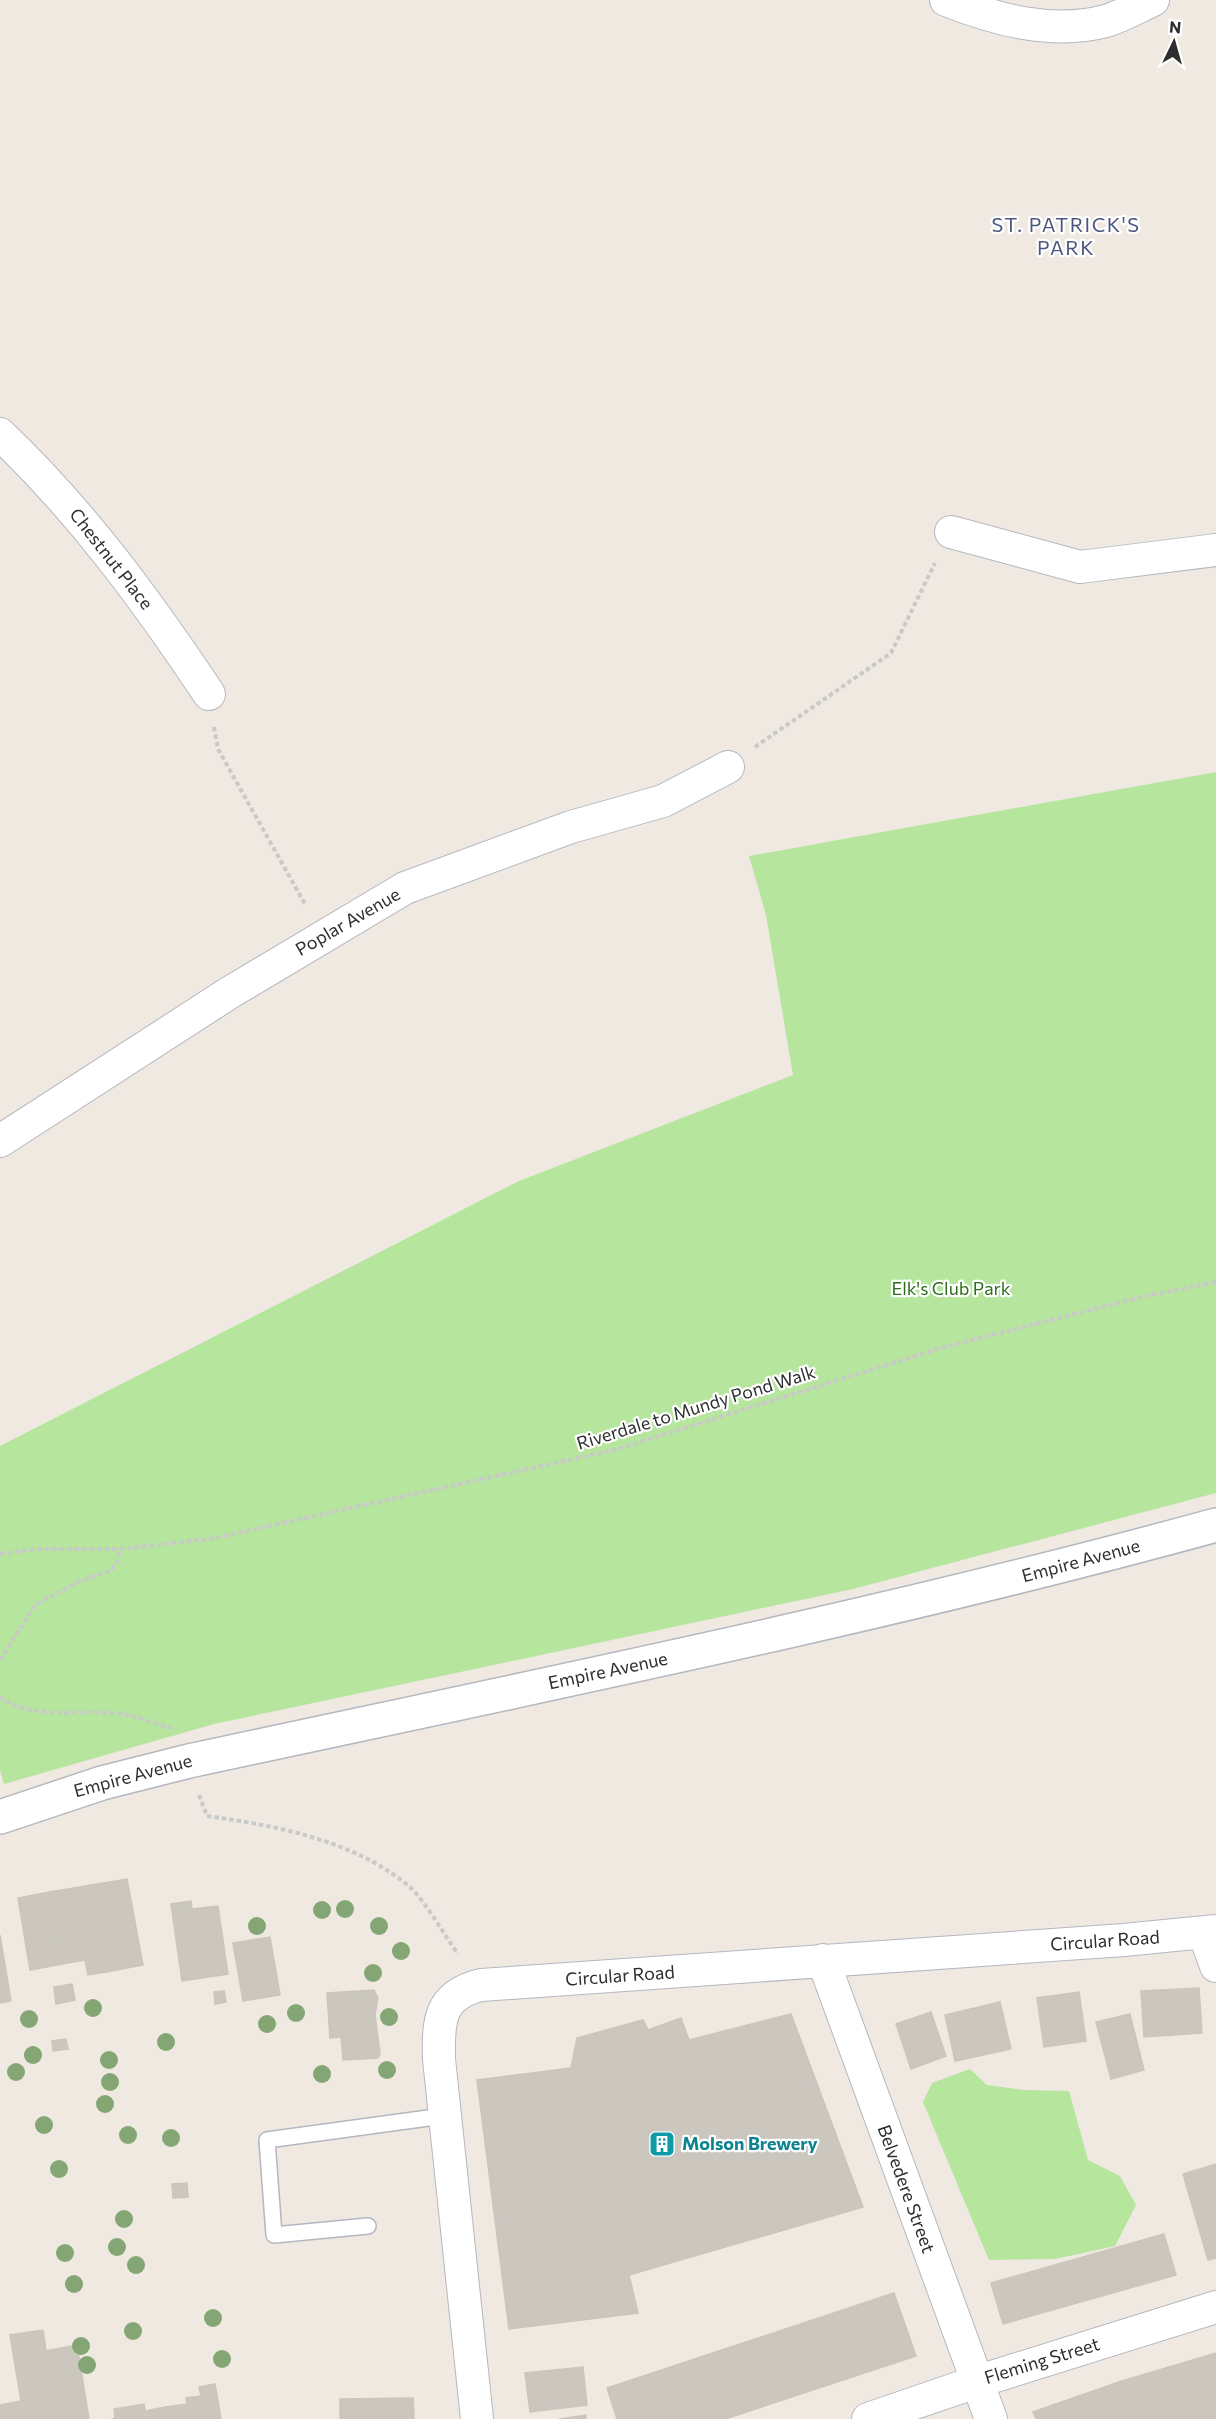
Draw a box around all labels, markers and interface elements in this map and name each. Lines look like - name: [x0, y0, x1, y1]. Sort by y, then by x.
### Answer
- north arrow: [1144, 12, 1204, 72]
- text: N: [1169, 17, 1182, 37]
- district label: ST. PATRICK'S PARK: [991, 212, 1141, 259]
- street label: Chestnut Place: [65, 503, 158, 613]
- street label: Poplar Avenue: [291, 882, 404, 960]
- park label: Elk's Club Park: [892, 1277, 1011, 1299]
- street label: Riverdale to Mundy Pond Walk: [574, 1360, 818, 1454]
- street label: Empire Avenue: [1019, 1534, 1142, 1586]
- street label: Empire Avenue: [546, 1647, 670, 1693]
- street label: Empire Avenue: [71, 1749, 194, 1801]
- street label: Circular Road: [1050, 1925, 1160, 1955]
- street label: Circular Road: [565, 1960, 675, 1990]
- street label: Belvedere Street: [874, 2122, 940, 2256]
- building icon: Molson Brewery: [647, 2129, 677, 2159]
- place label: Molson Brewery: [682, 2132, 818, 2154]
- street label: Fleming Street: [982, 2332, 1102, 2388]

